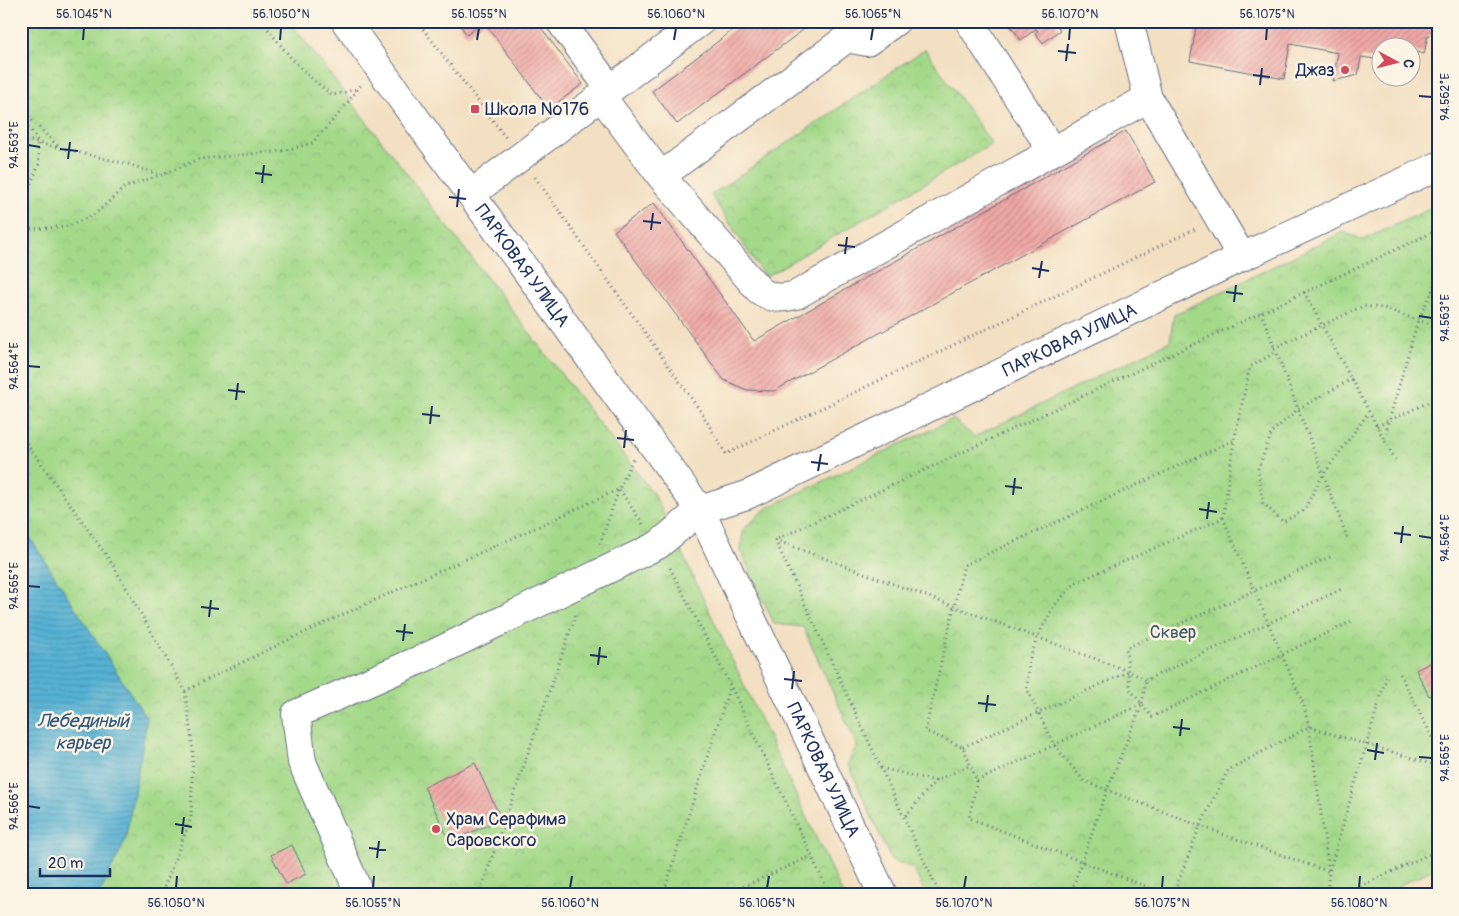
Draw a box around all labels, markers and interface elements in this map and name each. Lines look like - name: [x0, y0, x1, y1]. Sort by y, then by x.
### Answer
- text: 56.1045°N: [56, 7, 112, 22]
- text: 56.1050°N: [252, 7, 310, 22]
- text: 56.1055°N: [451, 7, 507, 22]
- text: 56.1060°N: [647, 7, 705, 22]
- text: 56.1065°N: [845, 7, 901, 22]
- text: 56.1070°N: [1042, 7, 1098, 22]
- text: 56.1075°N: [1239, 7, 1295, 22]
- north arrow: [1372, 38, 1422, 88]
- text: С: [1399, 58, 1417, 69]
- place label: Джаз: [1295, 59, 1335, 82]
- marker: Джаз: [1339, 64, 1351, 76]
- text: 94.562°E: [1438, 73, 1453, 121]
- place label: Школа №176: [485, 98, 589, 121]
- marker: Школа №176: [469, 103, 481, 115]
- text: 94.563°E: [7, 121, 22, 169]
- street label: ПАРКОВАЯ УЛИЦА: [470, 200, 575, 332]
- text: 94.563°E: [1438, 294, 1453, 342]
- street label: ПАРКОВАЯ УЛИЦА: [999, 298, 1141, 382]
- text: 94.564°E: [7, 342, 22, 390]
- text: 94.564°E: [1438, 514, 1453, 562]
- text: 94.565°E: [7, 562, 22, 610]
- park label: Сквер: [1150, 621, 1196, 644]
- street label: ПАРКОВАЯ УЛИЦА: [781, 699, 865, 841]
- water label: Лебединый карьер: [37, 709, 131, 755]
- text: 94.565°E: [1438, 734, 1453, 782]
- text: 94.566°E: [7, 782, 22, 830]
- place label: Храм Серафима Саровского: [446, 808, 566, 852]
- marker: Храм Серафима Саровского: [430, 823, 442, 835]
- scale bar: [40, 846, 110, 878]
- text: 20 m: [48, 854, 83, 873]
- text: 56.1050°N: [147, 896, 205, 911]
- text: 56.1055°N: [345, 896, 401, 911]
- text: 56.1060°N: [541, 896, 599, 911]
- text: 56.1065°N: [739, 896, 795, 911]
- text: 56.1070°N: [936, 896, 992, 911]
- text: 56.1075°N: [1134, 896, 1190, 911]
- text: 56.1080°N: [1331, 896, 1387, 911]

